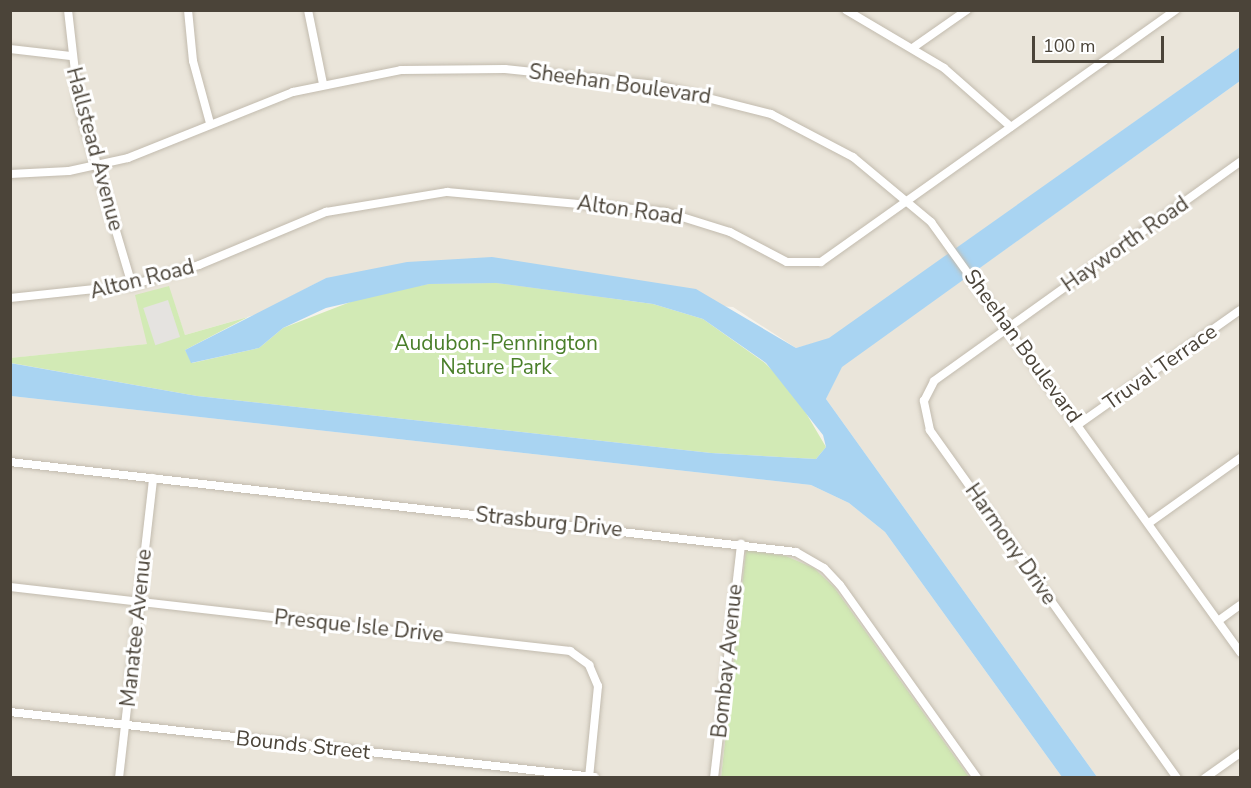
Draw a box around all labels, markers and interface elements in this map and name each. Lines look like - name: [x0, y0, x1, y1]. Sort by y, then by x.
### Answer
- scale bar: [1035, 24, 1167, 62]
- text: 100 m: [1043, 34, 1095, 58]
- street label: Sheehan Boulevard: [527, 59, 713, 109]
- street label: Hallstead Avenue: [61, 65, 129, 233]
- street label: Alton Road: [576, 190, 684, 230]
- street label: Hayworth Road: [1057, 191, 1193, 297]
- street label: Alton Road: [87, 254, 197, 304]
- street label: Sheehan Boulevard: [959, 264, 1087, 428]
- street label: Truval Terrace: [1098, 319, 1222, 415]
- park label: Audubon-Pennington Nature Park: [394, 330, 598, 380]
- street label: Harmony Drive: [960, 479, 1062, 609]
- street label: Strasburg Drive: [474, 502, 624, 542]
- street label: Manatee Avenue: [115, 548, 157, 708]
- street label: Bombay Avenue: [706, 583, 748, 739]
- street label: Presque Isle Drive: [273, 605, 445, 647]
- street label: Bounds Street: [235, 725, 371, 765]

